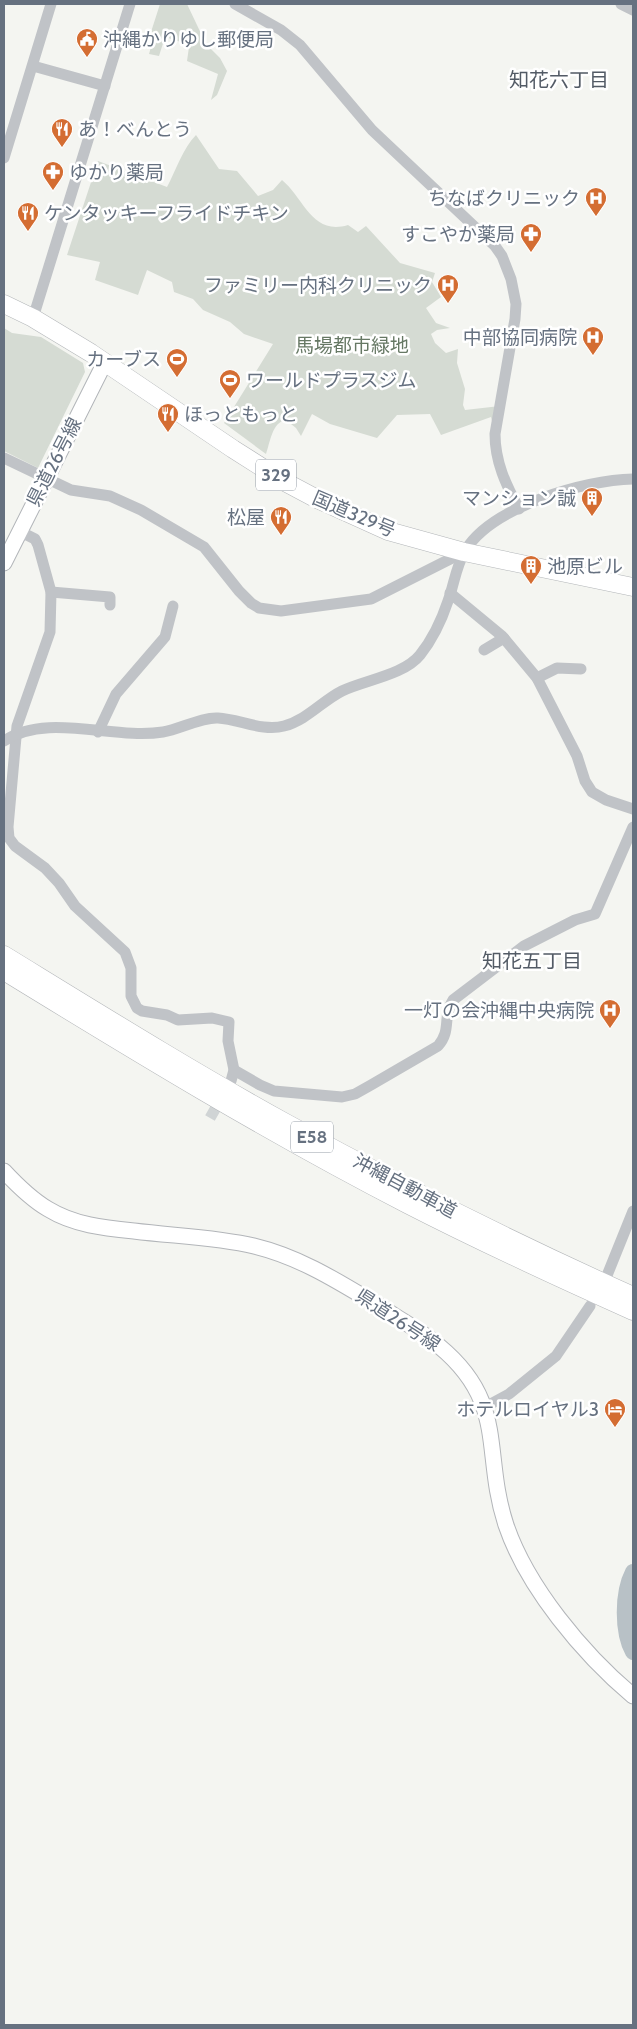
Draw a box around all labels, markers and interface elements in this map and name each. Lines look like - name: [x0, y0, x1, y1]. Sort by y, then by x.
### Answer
- public building icon: 沖縄かりゆし郵便局: [75, 27, 99, 58]
- place label: 沖縄かりゆし郵便局: [103, 28, 274, 51]
- district label: 知花六丁目: [509, 68, 609, 92]
- restaurant icon: あ！べんとう: [50, 117, 74, 148]
- place label: あ！べんとう: [78, 118, 192, 141]
- pharmacy icon: ゆかり薬局: [41, 160, 65, 191]
- place label: ゆかり薬局: [69, 161, 164, 184]
- hospital icon: ちなばクリニック: [584, 186, 608, 217]
- place label: ちなばクリニック: [428, 187, 580, 210]
- restaurant icon: ケンタッキーフライドチキン: [16, 201, 40, 232]
- place label: ケンタッキーフライドチキン: [44, 202, 289, 225]
- pharmacy icon: すこやか薬局: [519, 222, 543, 253]
- place label: すこやか薬局: [401, 223, 515, 246]
- hospital icon: ファミリー内科クリニック: [436, 273, 460, 304]
- place label: ファミリー内科クリニック: [204, 274, 432, 297]
- hospital icon: 中部協同病院: [581, 325, 605, 356]
- place label: 中部協同病院: [463, 326, 577, 349]
- park label: 馬場都市緑地: [295, 334, 409, 357]
- sports icon: カーブス: [165, 347, 189, 378]
- place label: カーブス: [86, 348, 161, 371]
- sports icon: ワールドプラスジム: [218, 368, 242, 399]
- place label: ワールドプラスジム: [246, 369, 417, 392]
- restaurant icon: ほっともっと: [156, 402, 180, 433]
- place label: ほっともっと: [184, 403, 298, 426]
- street label: 県道26号線: [22, 414, 86, 510]
- road number: 329: [256, 460, 296, 490]
- street label: 国道329号: [309, 486, 399, 542]
- building icon: マンション誠: [580, 486, 604, 517]
- place label: マンション誠: [462, 487, 576, 510]
- restaurant icon: 松屋: [269, 505, 293, 536]
- place label: 松屋: [227, 506, 265, 529]
- building icon: 池原ビル: [519, 554, 543, 585]
- place label: 池原ビル: [547, 555, 623, 578]
- district label: 知花五丁目: [482, 949, 582, 973]
- hospital icon: 一灯の会沖縄中央病院: [598, 998, 622, 1029]
- place label: 一灯の会沖縄中央病院: [404, 999, 594, 1022]
- road number: E58: [291, 1122, 333, 1152]
- street label: 沖縄自動車道: [349, 1149, 461, 1223]
- street label: 県道26号線: [351, 1284, 445, 1356]
- hotel icon: ホテルロイヤル3: [603, 1397, 627, 1428]
- place label: ホテルロイヤル3: [456, 1398, 599, 1421]

